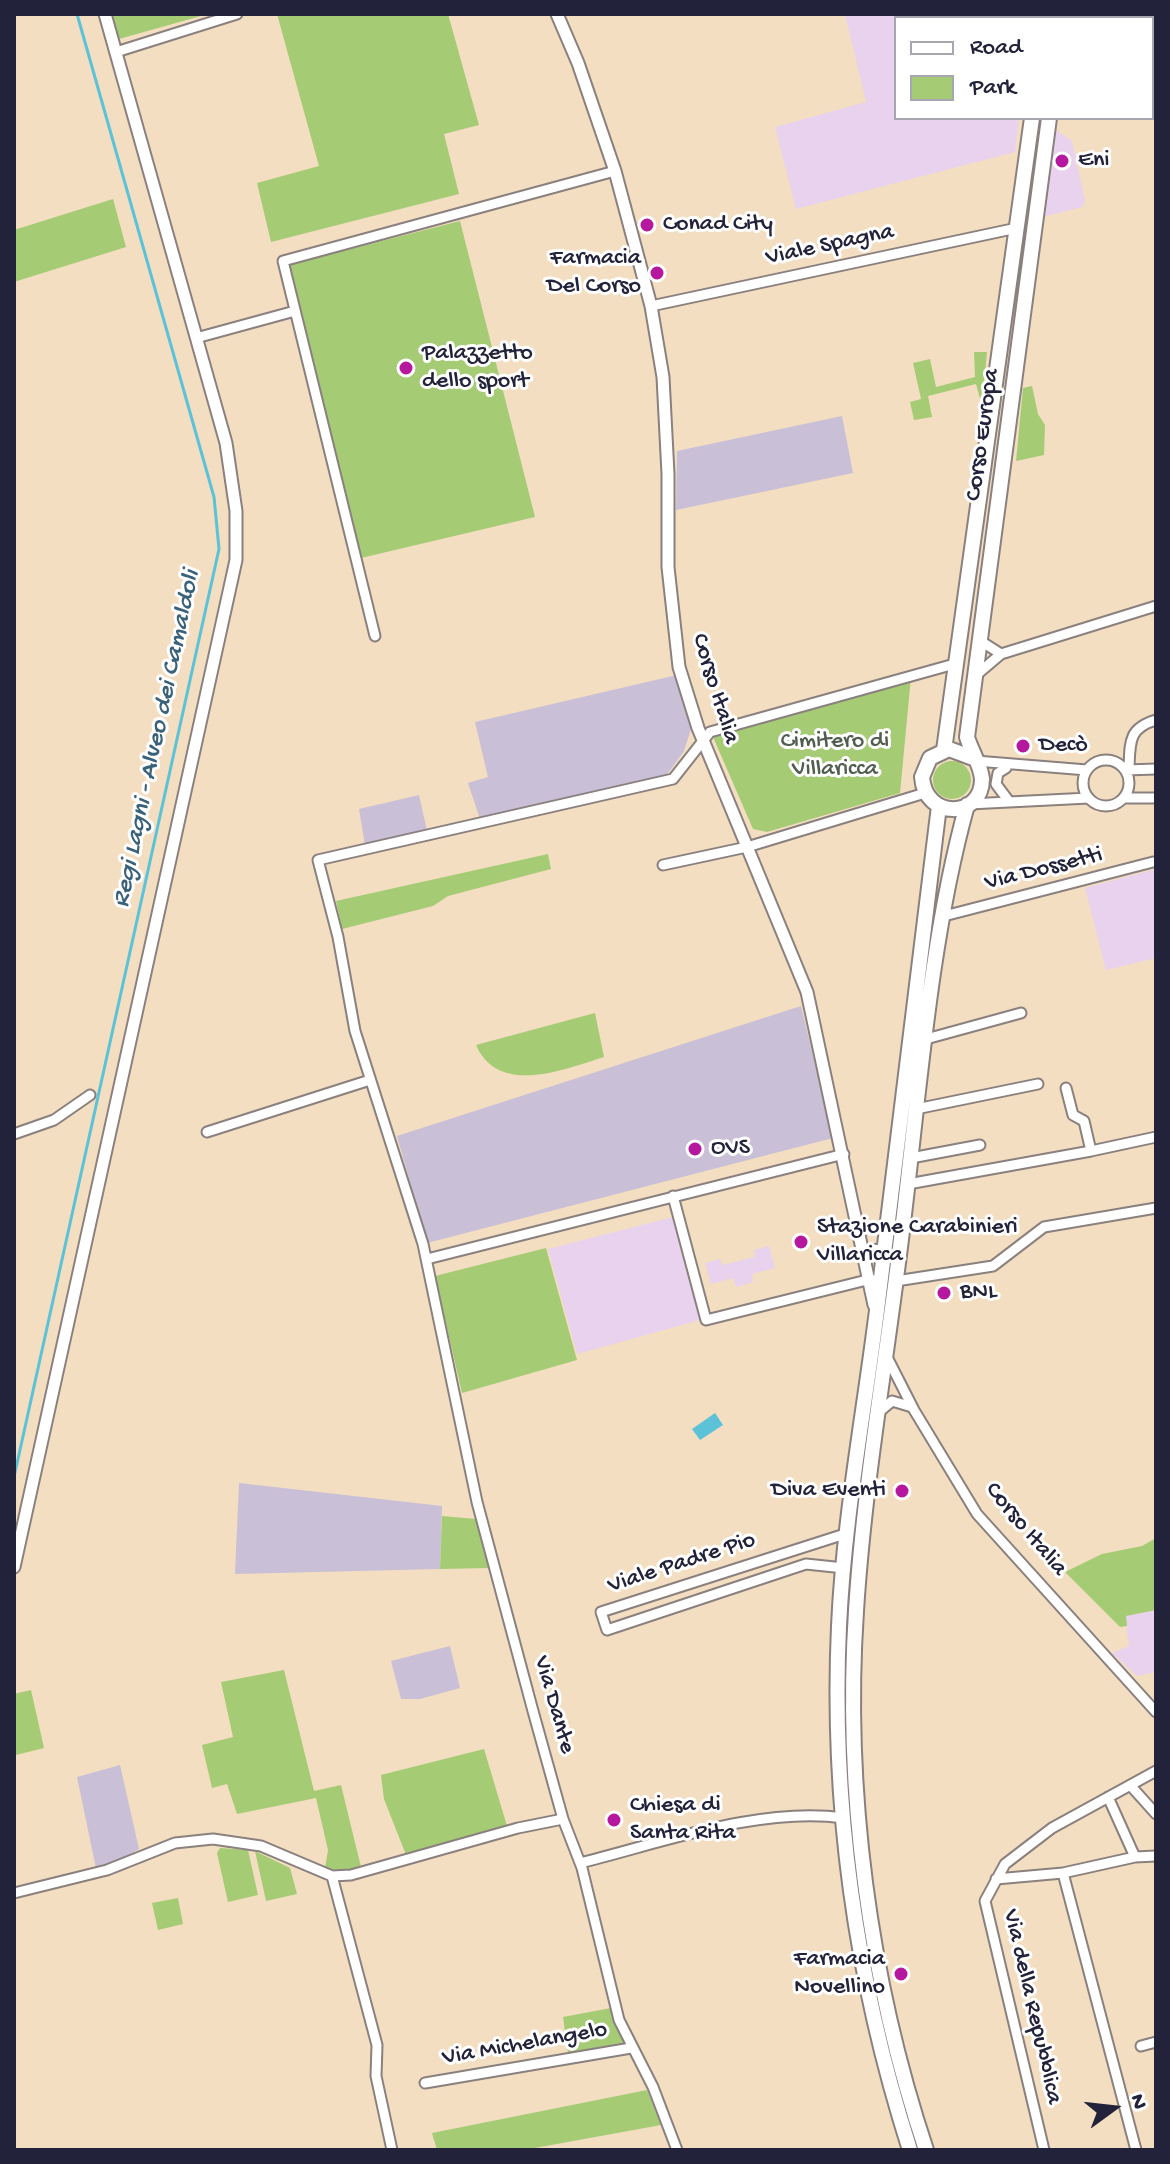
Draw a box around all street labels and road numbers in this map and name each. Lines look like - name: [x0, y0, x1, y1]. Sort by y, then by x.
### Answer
- street label: Viale Spagna: [763, 218, 897, 274]
- street label: Corso Europa: [960, 367, 1008, 503]
- street label: Corso Italia: [684, 630, 744, 748]
- street label: Via Dossetti: [982, 841, 1106, 899]
- street label: Corso Italia: [977, 1477, 1073, 1583]
- street label: Viale Padre Pio: [605, 1527, 759, 1601]
- street label: Via Dante: [525, 1653, 581, 1757]
- street label: Via della Repubblica: [995, 1907, 1067, 2107]
- street label: Via Michelangelo: [440, 2016, 610, 2074]

